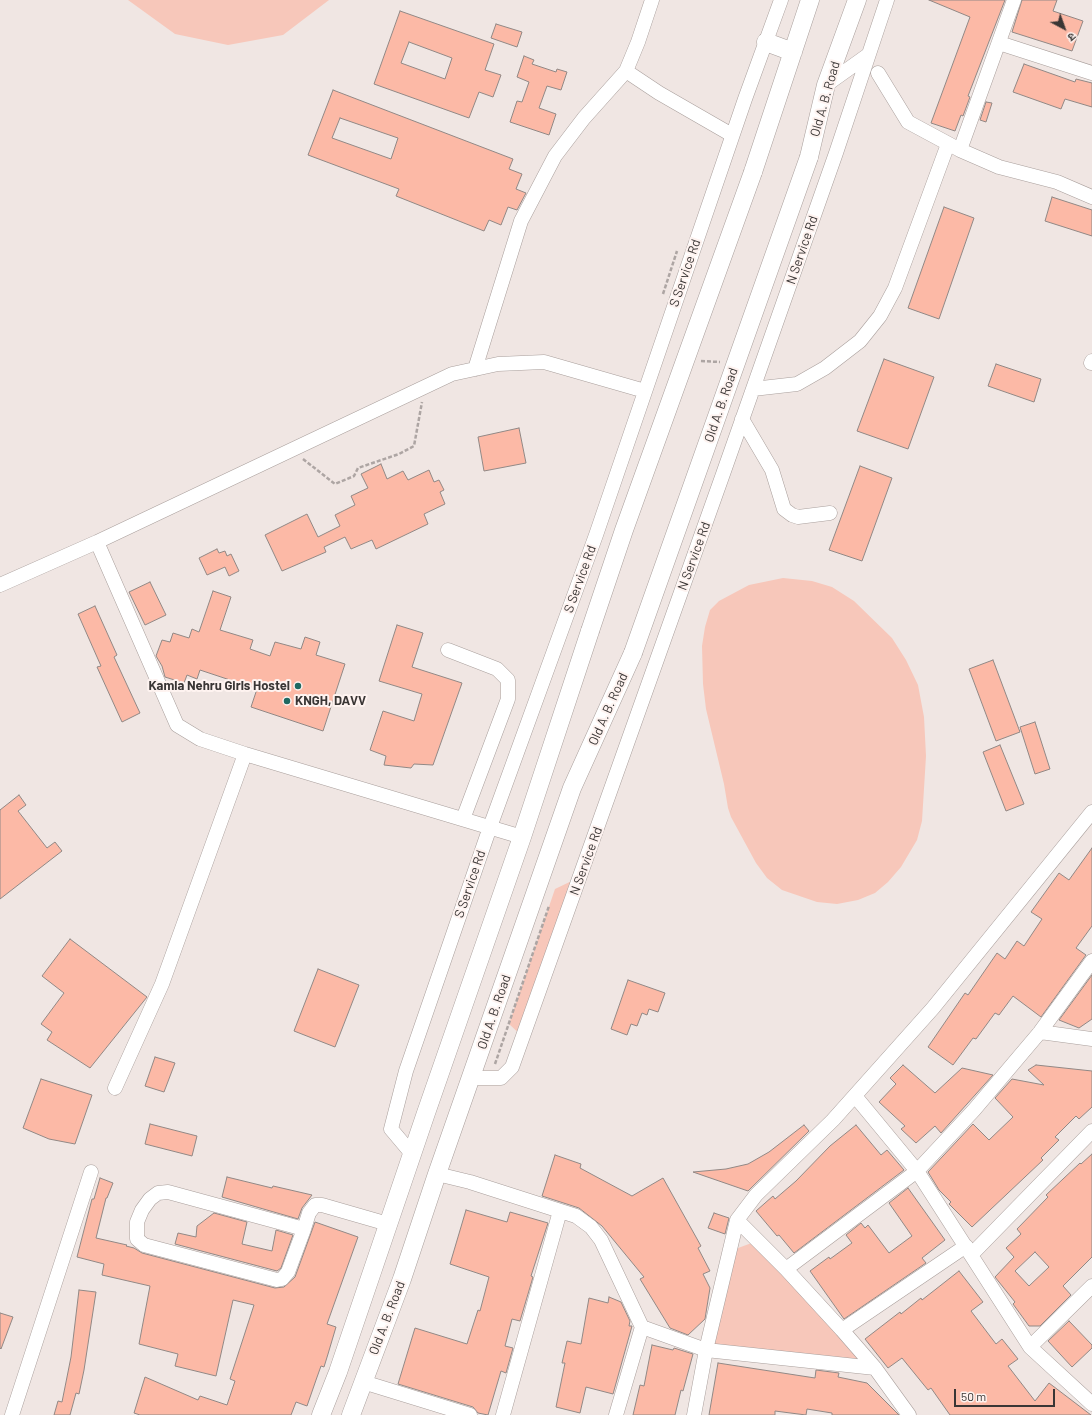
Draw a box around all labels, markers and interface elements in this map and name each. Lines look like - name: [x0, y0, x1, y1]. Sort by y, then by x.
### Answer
- north arrow: [1044, 8, 1084, 48]
- text: उ: [1066, 30, 1079, 44]
- street label: Old A. B. Road: [807, 59, 843, 139]
- street label: N Service Rd: [783, 214, 821, 286]
- street label: S Service Rd: [666, 237, 704, 309]
- street label: Old A. B. Road: [701, 366, 741, 444]
- street label: N Service Rd: [674, 520, 714, 592]
- street label: S Service Rd: [561, 543, 599, 615]
- street label: Old A. B. Road: [585, 670, 631, 748]
- place label: Kamla Nehru Girls Hostel: [148, 678, 290, 694]
- marker: Kamla Nehru Girls Hostel: [293, 681, 303, 691]
- place label: KNGH, DAVV: [295, 693, 366, 709]
- marker: KNGH, DAVV: [282, 696, 292, 706]
- street label: N Service Rd: [566, 825, 606, 897]
- street label: S Service Rd: [451, 848, 489, 920]
- street label: Old A. B. Road: [474, 973, 514, 1051]
- street label: Old A. B. Road: [366, 1279, 408, 1357]
- scale bar: [956, 1381, 1057, 1407]
- text: 50 m: [961, 1389, 986, 1403]

